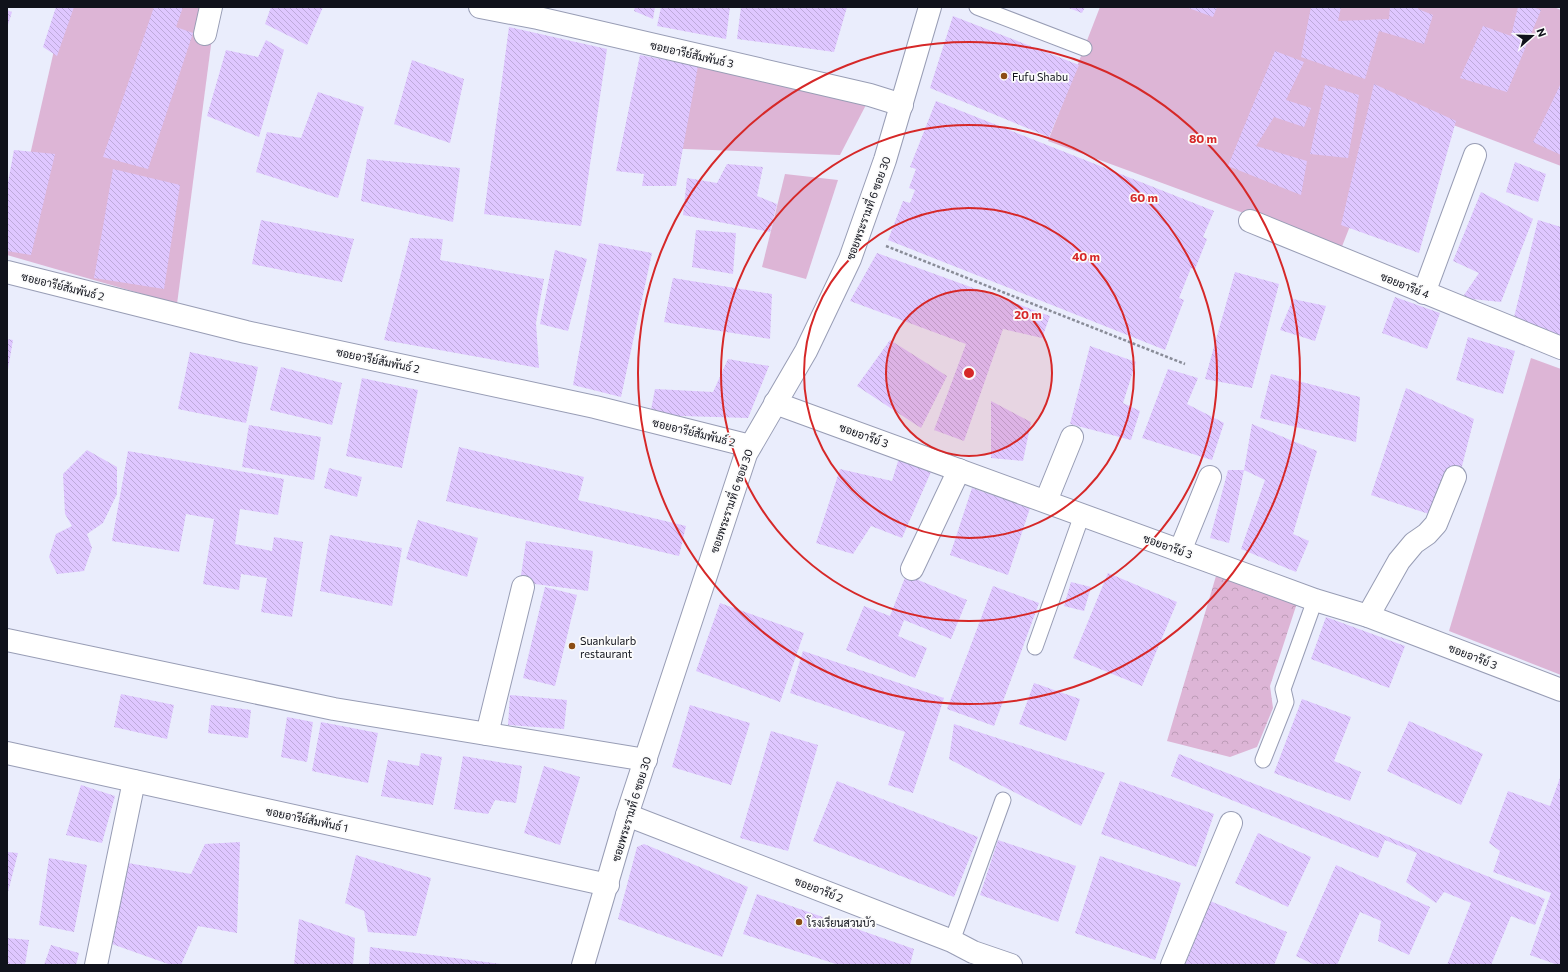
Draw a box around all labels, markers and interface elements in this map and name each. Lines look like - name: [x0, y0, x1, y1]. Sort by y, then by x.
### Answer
- north arrow: [1512, 16, 1552, 56]
- text: N: [1534, 26, 1549, 39]
- street label: ซอยอารีย์สัมพันธ์ 3: [649, 37, 735, 70]
- place label: Fufu Shabu: [1012, 70, 1068, 83]
- marker: Fufu Shabu: [999, 71, 1009, 81]
- text: 80 m: [1189, 131, 1217, 145]
- street label: ซอยพระรามที่ 6 ซอย 30: [839, 153, 893, 262]
- text: 60 m: [1130, 190, 1158, 204]
- text: 40 m: [1072, 249, 1100, 263]
- street label: ซอยอารีย์สัมพันธ์ 2: [20, 268, 106, 303]
- street label: ซอยอารีย์ 4: [1379, 268, 1432, 301]
- text: 20 m: [1014, 307, 1042, 321]
- street label: ซอยอารีย์สัมพันธ์ 2: [335, 344, 421, 375]
- centre of rings: [962, 366, 976, 380]
- street label: ซอยอารีย์สัมพันธ์ 2: [651, 414, 737, 449]
- street label: ซอยอาร๊ย์ 3: [838, 419, 891, 450]
- street label: ซอยพระรามที่ 6 ซอย 30: [703, 446, 755, 555]
- street label: ซอยอาร๊ย์ 3: [1142, 530, 1195, 561]
- place label: Suankularb restaurant: [580, 634, 636, 660]
- street label: ซอยอาร๊ย์ 3: [1447, 640, 1500, 671]
- marker: Suankularb restaurant: [567, 641, 577, 651]
- street label: ซอยพระรามที่ 6 ซอย 30: [605, 754, 653, 863]
- street label: ซอยอารีย์สัมพันธ์ 1: [265, 803, 350, 834]
- street label: ซอยอาร๊ย์ 2: [793, 873, 846, 904]
- place label: โรงเรียนสวนบัว: [806, 915, 875, 929]
- marker: โรงเรียนสวนบัว: [794, 917, 804, 927]

